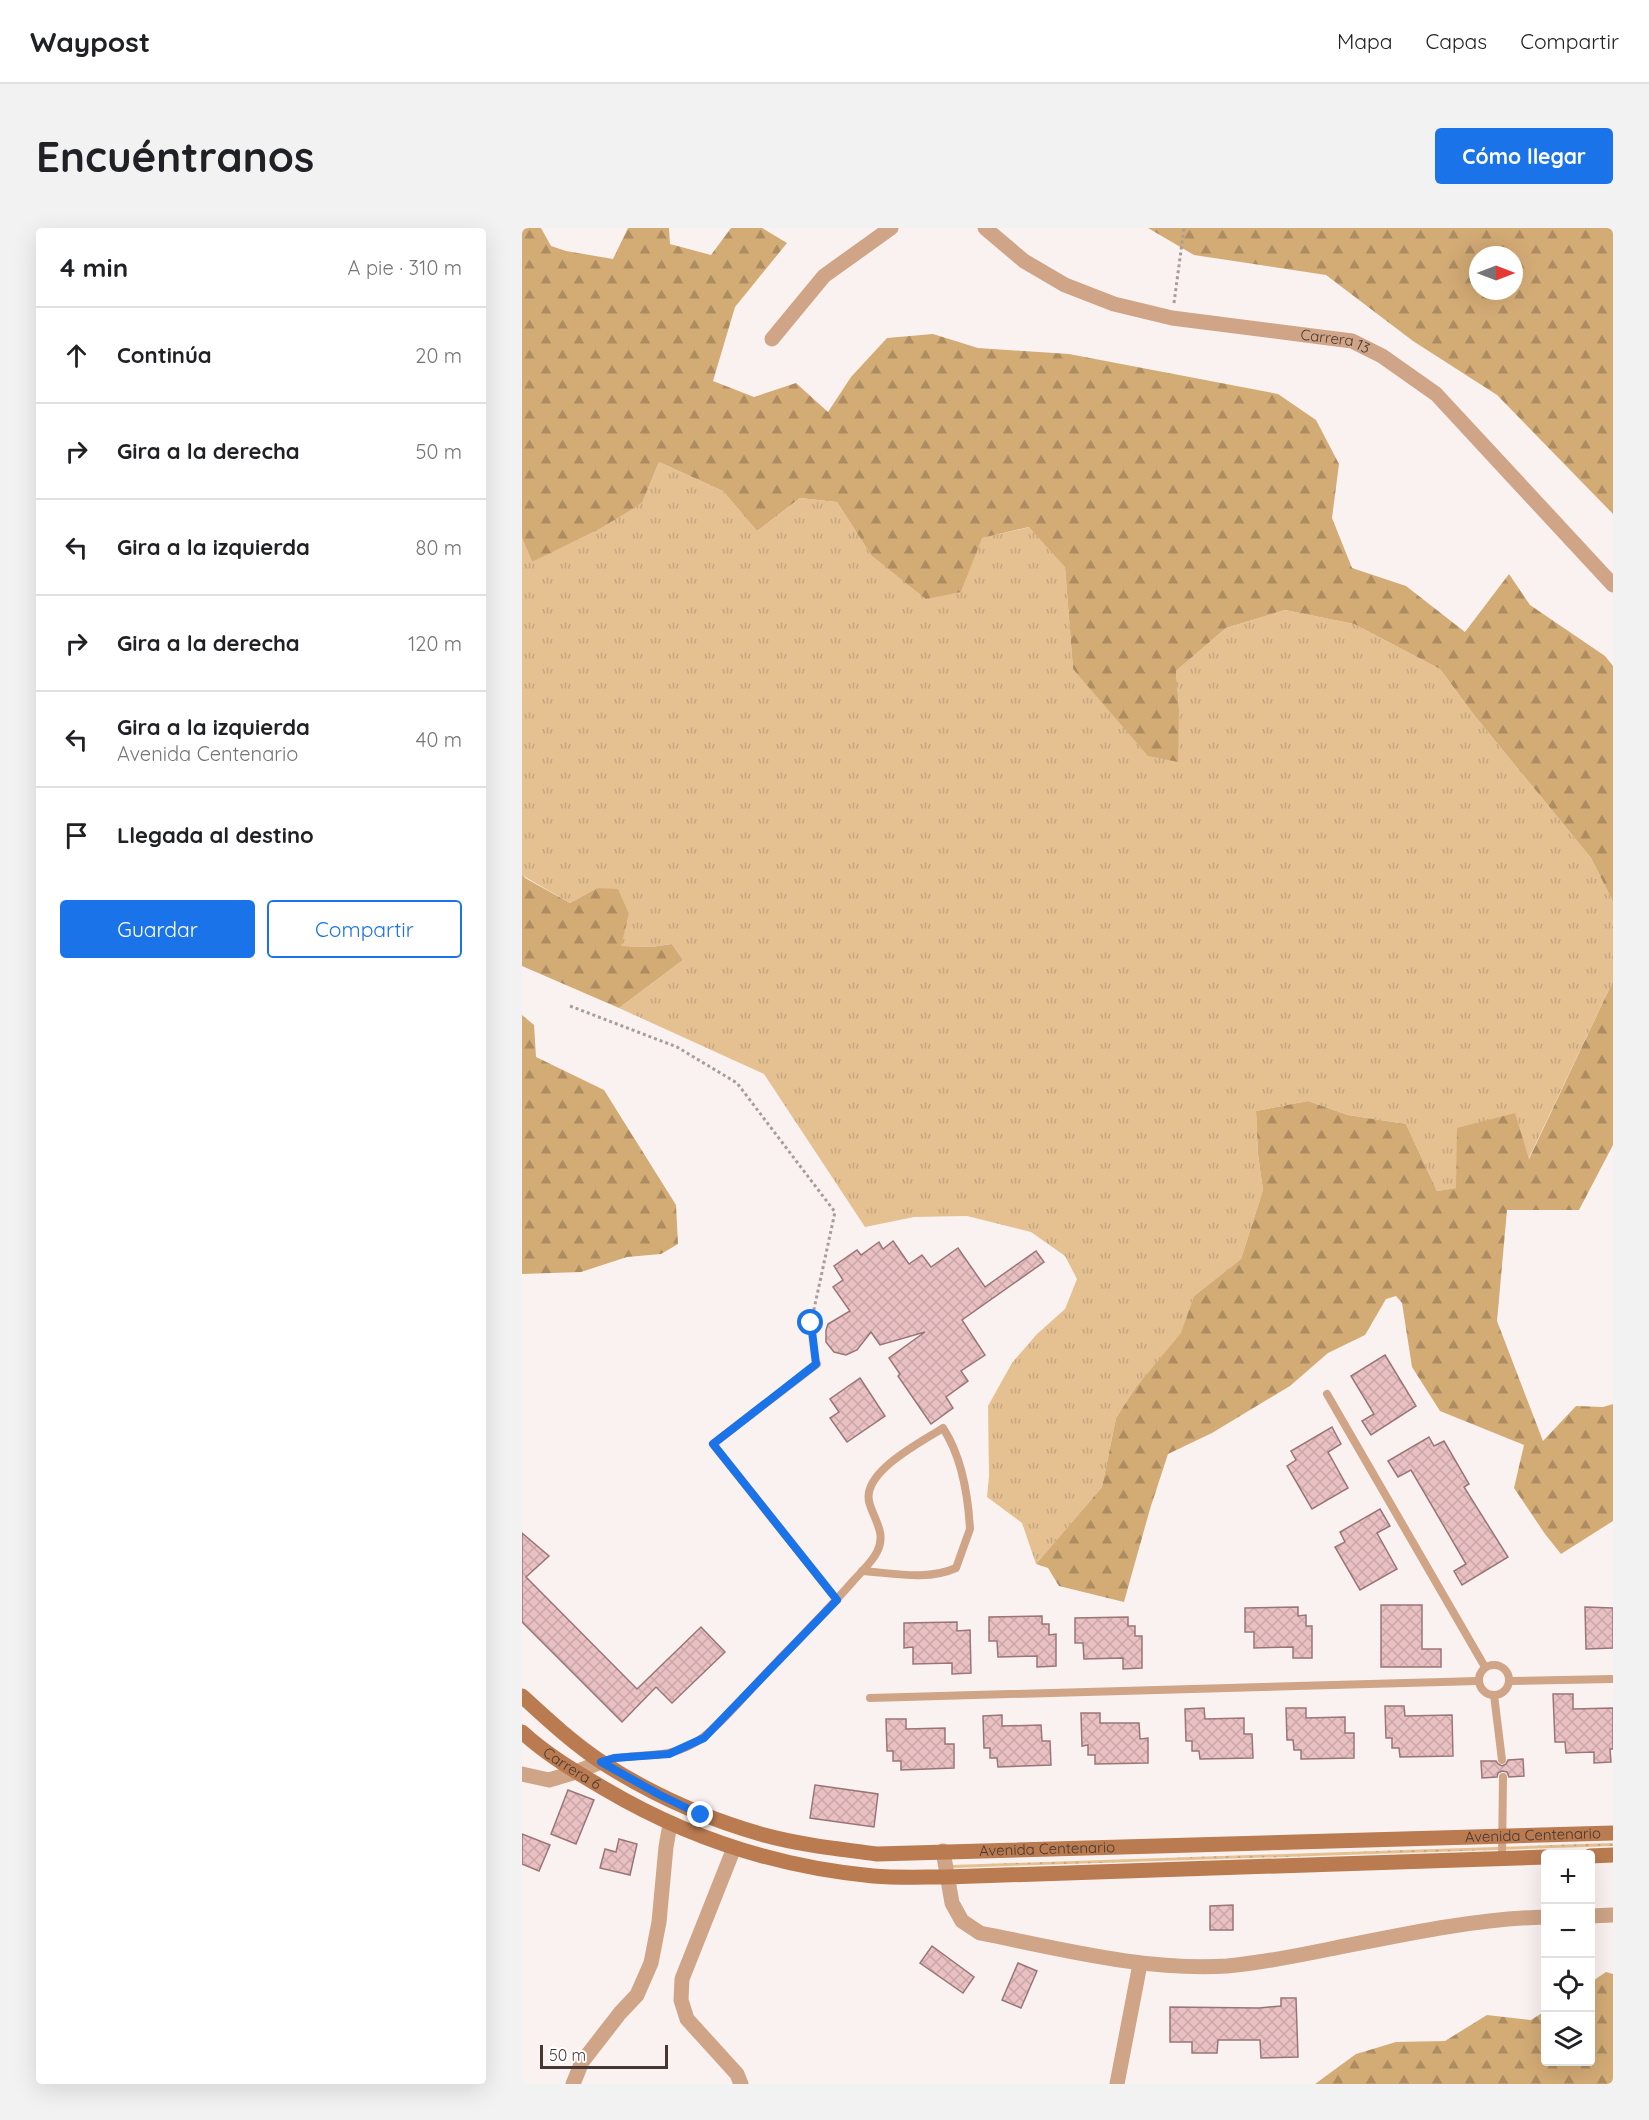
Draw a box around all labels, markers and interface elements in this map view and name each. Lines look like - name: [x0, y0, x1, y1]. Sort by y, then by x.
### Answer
- text: Waypost: [30, 24, 150, 59]
- text: Mapa: [1337, 28, 1392, 54]
- text: Capas: [1425, 28, 1487, 54]
- text: Compartir: [1520, 28, 1619, 54]
- button: Cómo llegar: [1435, 128, 1613, 184]
- text: Encuéntranos: [36, 130, 314, 183]
- north arrow: [1469, 246, 1523, 300]
- text: 4 min: [60, 251, 128, 284]
- text: A pie · 310 m: [348, 255, 462, 280]
- street label: Carrera 13: [1300, 325, 1374, 358]
- icon: ahead: [60, 339, 93, 372]
- text: Continúa: [117, 341, 212, 369]
- text: 20 m: [415, 343, 462, 368]
- icon: right: [60, 435, 93, 468]
- text: Gira a la derecha: [117, 437, 300, 465]
- text: 50 m: [416, 439, 462, 464]
- icon: left: [60, 531, 93, 564]
- text: Gira a la izquierda: [117, 533, 310, 561]
- text: 80 m: [416, 535, 462, 560]
- icon: right: [60, 627, 93, 660]
- text: Gira a la derecha: [117, 629, 300, 657]
- text: 120 m: [408, 631, 462, 656]
- text: Gira a la izquierda: [117, 713, 310, 741]
- icon: left: [60, 723, 93, 756]
- text: 40 m: [416, 727, 462, 752]
- text: Avenida Centenario: [117, 741, 298, 766]
- icon: arrive: [60, 819, 93, 852]
- text: Llegada al destino: [117, 821, 314, 849]
- button: Guardar: [60, 900, 255, 958]
- button: Compartir: [267, 900, 462, 958]
- route start: [797, 1309, 823, 1335]
- street label: Carrera 6: [539, 1743, 605, 1794]
- route end: [687, 1801, 713, 1827]
- street label: Avenida Centenario: [1465, 1823, 1601, 1846]
- street label: Avenida Centenario: [979, 1837, 1115, 1860]
- map controls: [1541, 1850, 1595, 2066]
- button: +: [1541, 1850, 1595, 1904]
- button: −: [1541, 1904, 1595, 1958]
- button: locate: [1541, 1958, 1595, 2012]
- button: layers: [1541, 2012, 1595, 2066]
- scale bar: [540, 2042, 668, 2070]
- text: 50 m: [549, 2045, 586, 2065]

